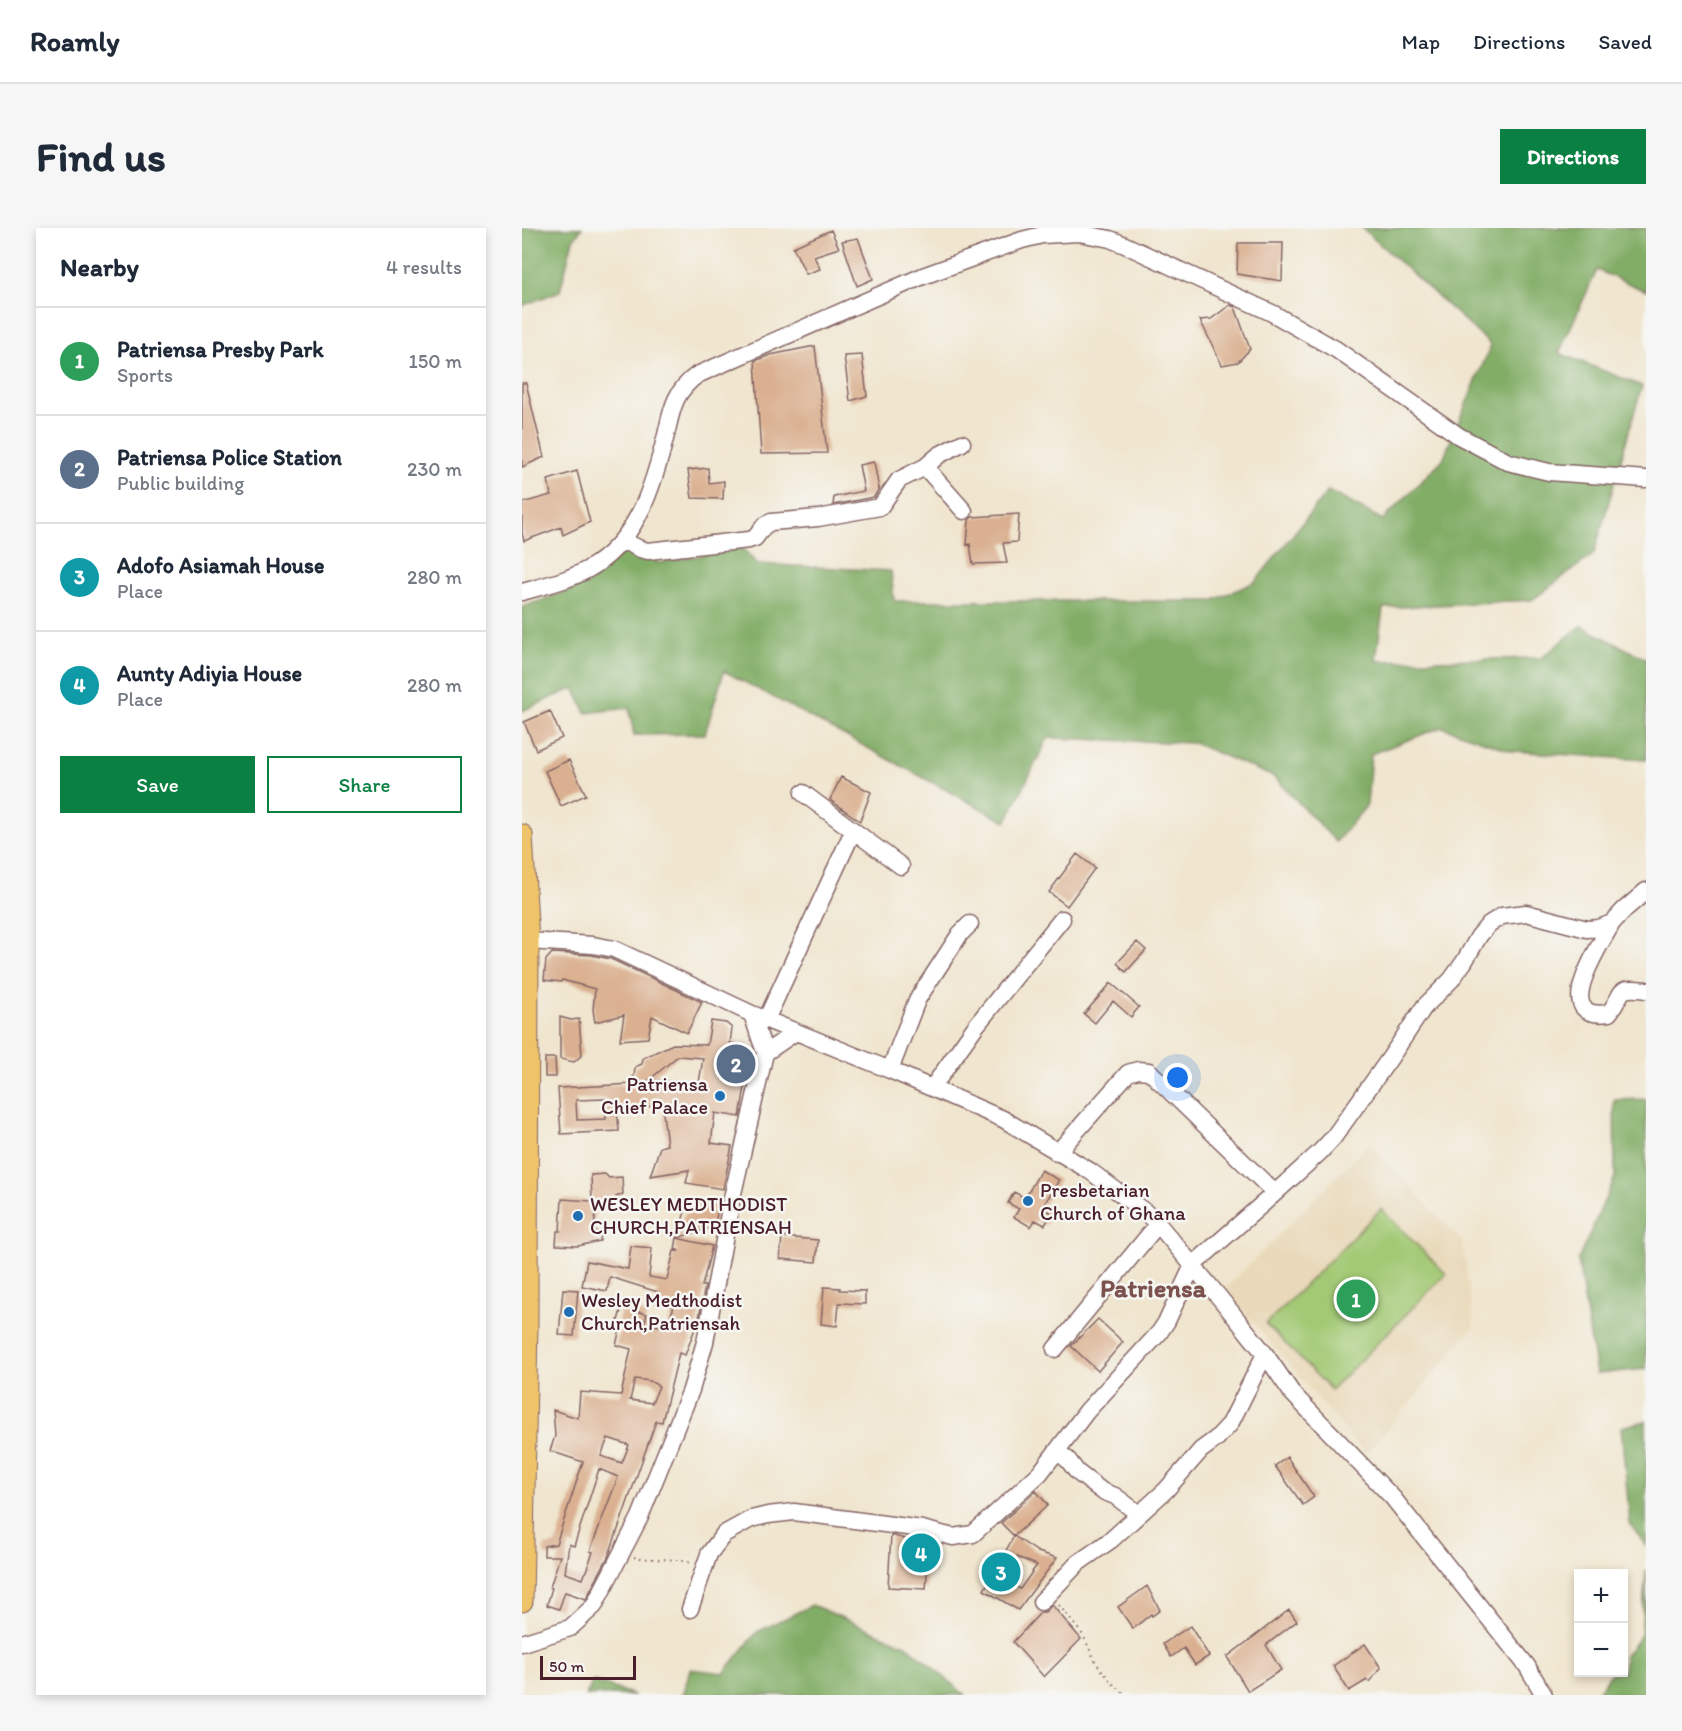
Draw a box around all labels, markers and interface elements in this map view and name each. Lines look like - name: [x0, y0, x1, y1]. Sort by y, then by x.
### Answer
- text: Roamly: [30, 24, 120, 58]
- text: Map: [1402, 29, 1440, 54]
- text: Directions: [1473, 29, 1565, 54]
- text: Saved: [1598, 29, 1652, 54]
- button: Directions: [1500, 129, 1646, 184]
- text: Find us: [36, 131, 166, 182]
- text: Nearby: [60, 251, 139, 283]
- text: 4 results: [386, 255, 462, 279]
- text: Patriensa Presby Park: [117, 336, 324, 363]
- text: 1: [75, 349, 84, 373]
- text: 150 m: [409, 349, 462, 373]
- text: Sports: [117, 363, 173, 387]
- text: Patriensa Police Station: [117, 444, 342, 471]
- text: 2: [74, 457, 85, 481]
- text: 230 m: [407, 457, 462, 481]
- text: Public building: [117, 471, 244, 495]
- text: Adofo Asiamah House: [117, 552, 324, 579]
- text: 3: [74, 565, 85, 589]
- text: 280 m: [407, 565, 462, 589]
- text: Place: [117, 579, 163, 603]
- text: Aunty Adiyia House: [117, 660, 302, 687]
- text: 4: [73, 673, 86, 697]
- text: 280 m: [407, 673, 462, 697]
- text: Place: [117, 687, 163, 711]
- button: Save: [60, 756, 255, 813]
- button: Share: [267, 756, 462, 813]
- pin: 2: [716, 1042, 756, 1086]
- your location: [1163, 1063, 1192, 1092]
- place label: Patriensa Chief Palace: [601, 1072, 709, 1119]
- marker: Patriensa Chief Palace: [713, 1089, 727, 1103]
- place label: Presbetarian Church of Ghana: [1040, 1178, 1186, 1225]
- place label: WESLEY MEDTHODIST CHURCH,PATRIENSAH: [590, 1192, 792, 1239]
- marker: Presbetarian Church of Ghana: [1021, 1194, 1035, 1208]
- marker: WESLEY MEDTHODIST CHURCH,PATRIENSAH: [571, 1209, 585, 1223]
- district label: Patriensa: [1100, 1272, 1206, 1304]
- pin: 1: [1336, 1276, 1376, 1322]
- place label: Wesley Medthodist Church,Patriensah: [581, 1288, 742, 1335]
- marker: Wesley Medthodist Church,Patriensah: [562, 1305, 576, 1319]
- pin: 4: [902, 1530, 940, 1576]
- pin: 3: [982, 1550, 1020, 1594]
- map controls: [1574, 1569, 1628, 1677]
- button: +: [1574, 1569, 1628, 1623]
- button: −: [1574, 1623, 1628, 1677]
- scale bar: [540, 1653, 636, 1680]
- text: 50 m: [549, 1657, 584, 1676]

